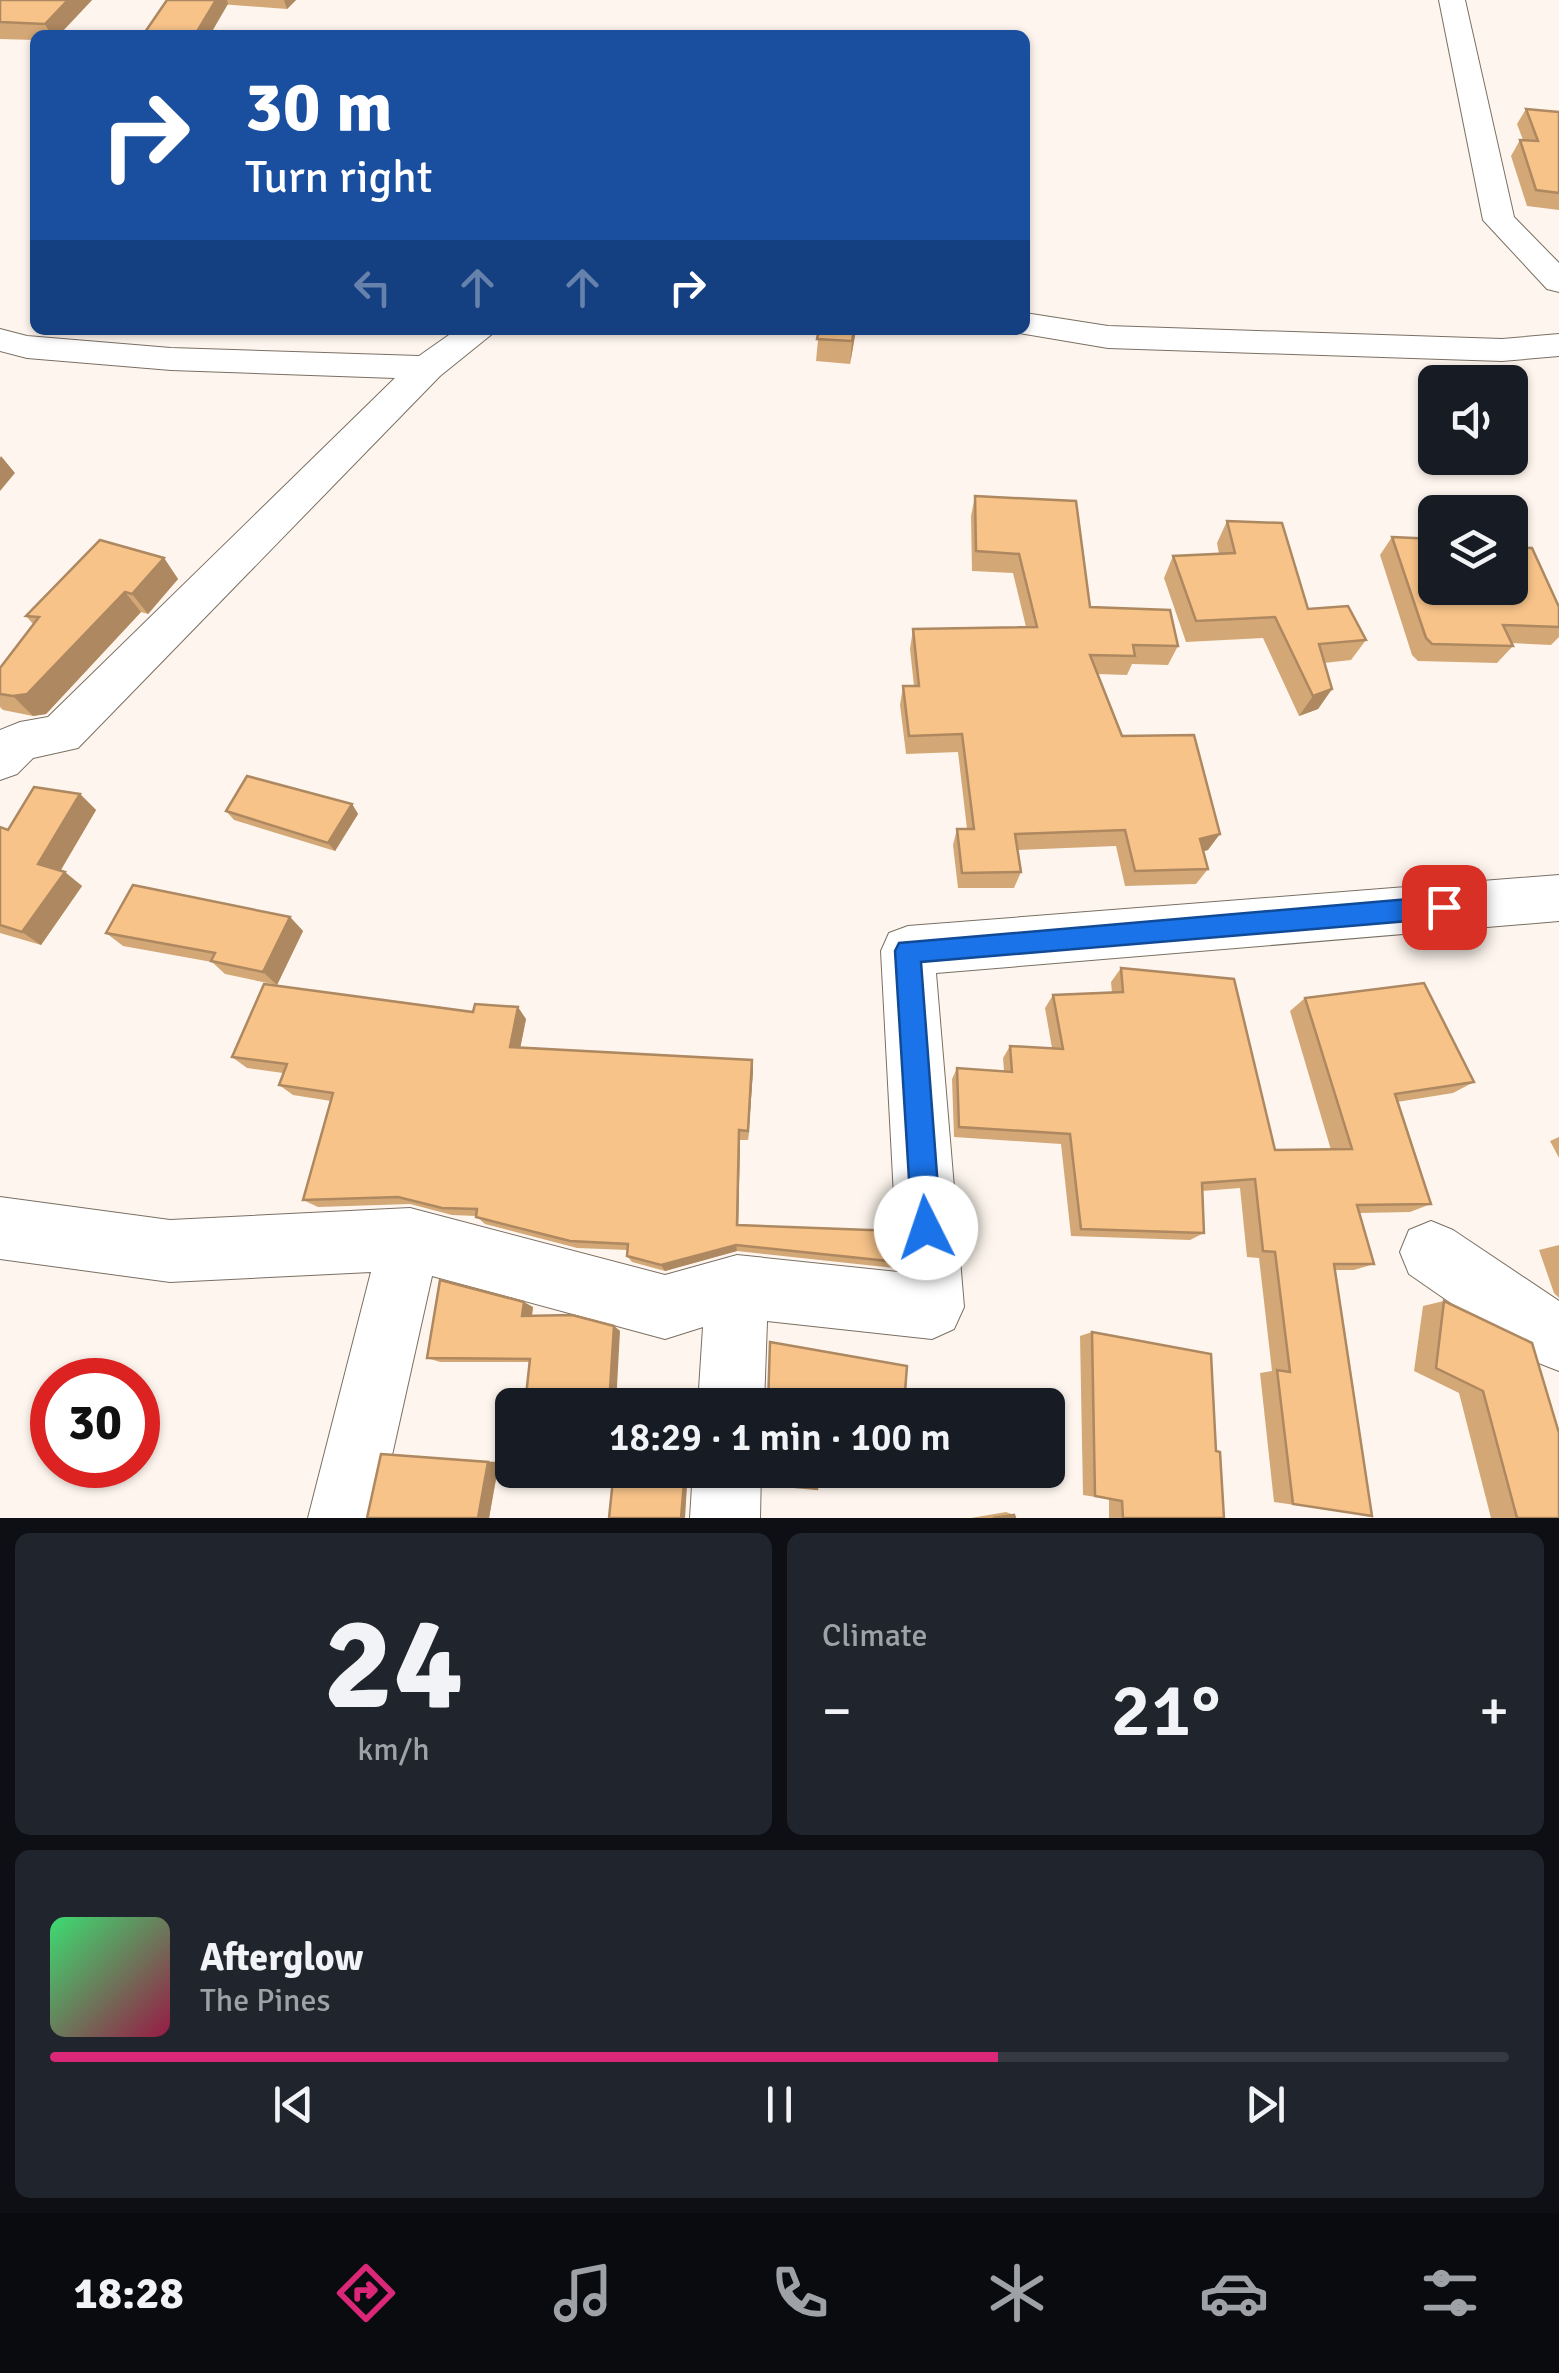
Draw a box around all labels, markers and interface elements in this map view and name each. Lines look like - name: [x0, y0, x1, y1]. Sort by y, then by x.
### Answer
- text: 30 m: [245, 64, 393, 150]
- icon: right: [80, 70, 210, 200]
- text: Turn right: [245, 150, 433, 205]
- icon: left: [345, 260, 400, 315]
- icon: ahead: [450, 260, 505, 315]
- icon: ahead: [555, 260, 610, 315]
- icon: right: [660, 260, 715, 315]
- map controls: [1418, 365, 1528, 605]
- button: sound: [1418, 365, 1528, 475]
- button: layers: [1418, 495, 1528, 605]
- pin: [1402, 865, 1487, 950]
- icon: arrive: [1417, 880, 1472, 935]
- position arrow: [874, 1176, 978, 1280]
- speed limit sign: 30: [30, 1358, 160, 1488]
- text: 18:29 · 1 min · 100 m: [609, 1414, 951, 1461]
- text: 24: [323, 1585, 464, 1745]
- text: Climate: [822, 1616, 928, 1655]
- text: 21°: [1111, 1664, 1220, 1757]
- text: −: [822, 1677, 852, 1745]
- text: +: [1479, 1677, 1509, 1745]
- text: km/h: [357, 1730, 430, 1769]
- text: Afterglow: [200, 1934, 363, 1981]
- text: The Pines: [200, 1981, 331, 2020]
- icon: previous: [266, 2077, 321, 2132]
- icon: pause: [752, 2077, 807, 2132]
- icon: next: [1238, 2077, 1293, 2132]
- icon: directions: [331, 2258, 401, 2328]
- icon: music: [548, 2258, 618, 2328]
- icon: phone: [765, 2258, 835, 2328]
- icon: climate: [982, 2258, 1052, 2328]
- icon: car: [1199, 2258, 1269, 2328]
- icon: filters: [1415, 2258, 1485, 2328]
- text: 18:28: [73, 2266, 184, 2321]

